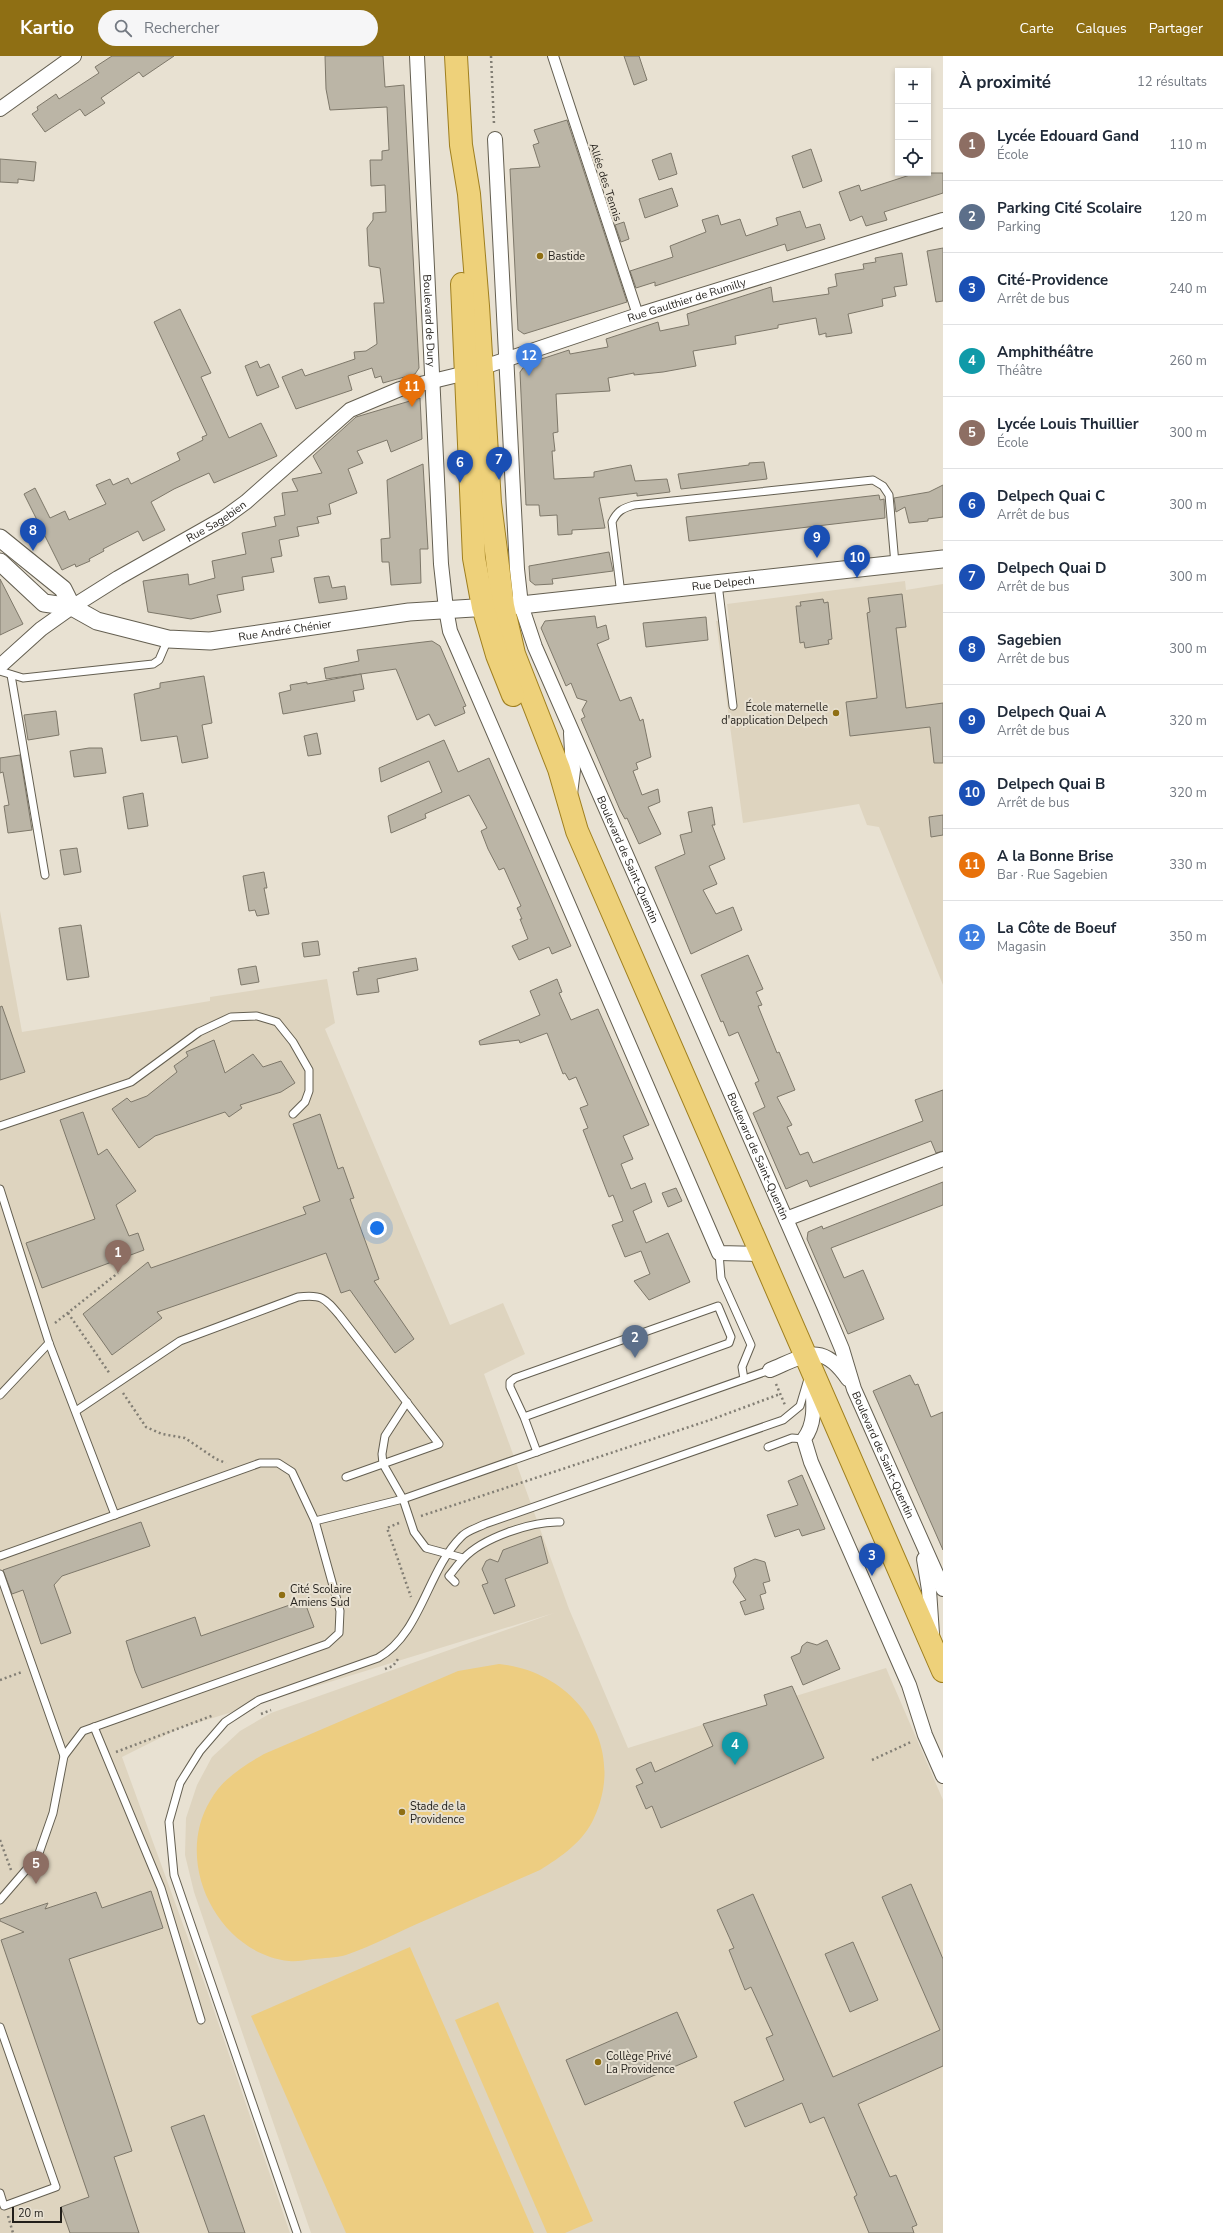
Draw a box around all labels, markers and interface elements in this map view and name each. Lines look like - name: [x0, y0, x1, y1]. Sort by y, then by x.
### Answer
- search box: [98, 10, 378, 46]
- text: Kartio: [20, 15, 74, 41]
- icon: search: [112, 17, 134, 39]
- text: Rechercher: [144, 18, 219, 38]
- text: Carte: [1020, 19, 1054, 38]
- text: Calques: [1076, 19, 1127, 38]
- text: Partager: [1149, 19, 1203, 38]
- map controls: [895, 68, 931, 176]
- button: +: [895, 68, 931, 104]
- text: À proximité: [959, 71, 1051, 94]
- text: 12 résultats: [1137, 73, 1207, 91]
- button: −: [895, 104, 931, 140]
- text: Lycée Edouard Gand: [997, 126, 1139, 146]
- text: 1: [968, 136, 976, 154]
- text: 110 m: [1169, 136, 1207, 154]
- button: locate: [895, 140, 931, 176]
- street label: Allée des Tennis: [586, 141, 625, 223]
- text: École: [997, 146, 1028, 164]
- text: Parking Cité Scolaire: [997, 198, 1142, 218]
- text: 2: [968, 208, 976, 226]
- text: 120 m: [1169, 208, 1207, 226]
- text: Parking: [997, 218, 1041, 236]
- place label: Bastide: [548, 249, 585, 264]
- marker: Bastide: [535, 251, 545, 261]
- text: Cité-Providence: [997, 270, 1108, 290]
- street label: Boulevard de Dury: [419, 274, 439, 368]
- street label: Rue Gaulthier de Rumilly: [625, 275, 748, 326]
- text: 3: [968, 280, 976, 298]
- text: 240 m: [1169, 280, 1207, 298]
- text: Arrêt de bus: [997, 290, 1069, 308]
- text: Amphithéâtre: [997, 342, 1093, 362]
- pin: 12: [516, 343, 542, 376]
- text: 4: [968, 352, 976, 370]
- text: 260 m: [1169, 352, 1207, 370]
- text: Théâtre: [997, 362, 1042, 380]
- pin: 11: [399, 374, 425, 407]
- text: Lycée Louis Thuillier: [997, 414, 1139, 434]
- text: 5: [968, 424, 976, 442]
- text: 300 m: [1169, 424, 1207, 442]
- text: École: [997, 434, 1028, 452]
- pin: 7: [486, 447, 512, 480]
- pin: 6: [447, 450, 473, 483]
- text: Delpech Quai C: [997, 486, 1105, 506]
- text: 6: [968, 496, 976, 514]
- text: 300 m: [1169, 496, 1207, 514]
- street label: Rue Sagebien: [184, 497, 249, 546]
- text: Arrêt de bus: [997, 506, 1069, 524]
- pin: 8: [20, 518, 46, 551]
- pin: 9: [804, 525, 830, 558]
- pin: 10: [844, 545, 870, 578]
- text: Delpech Quai D: [997, 558, 1106, 578]
- text: 7: [968, 568, 976, 586]
- text: 300 m: [1169, 568, 1207, 586]
- street label: Rue Delpech: [691, 573, 755, 594]
- text: Arrêt de bus: [997, 578, 1069, 596]
- street label: Rue André Chénier: [238, 616, 332, 645]
- text: Sagebien: [997, 630, 1062, 650]
- text: 8: [968, 640, 976, 658]
- text: 300 m: [1169, 640, 1207, 658]
- text: Arrêt de bus: [997, 650, 1069, 668]
- place label: École maternelle d'application Delpech: [721, 699, 828, 728]
- text: Delpech Quai A: [997, 702, 1106, 722]
- marker: École maternelle d'application Delpech: [831, 708, 841, 718]
- text: 9: [968, 712, 976, 730]
- text: 320 m: [1169, 712, 1207, 730]
- text: Arrêt de bus: [997, 722, 1069, 740]
- text: Delpech Quai B: [997, 774, 1105, 794]
- text: 10: [964, 784, 980, 802]
- text: 320 m: [1169, 784, 1207, 802]
- street label: Boulevard de Saint-Quentin: [593, 794, 662, 926]
- text: Arrêt de bus: [997, 794, 1069, 812]
- text: A la Bonne Brise: [997, 846, 1113, 866]
- text: 11: [964, 856, 980, 874]
- text: 330 m: [1169, 856, 1207, 874]
- text: Bar · Rue Sagebien: [997, 866, 1108, 884]
- text: La Côte de Boeuf: [997, 918, 1116, 938]
- text: 12: [964, 928, 980, 946]
- text: 350 m: [1169, 928, 1207, 946]
- text: Magasin: [997, 938, 1046, 956]
- street label: Boulevard de Saint-Quentin: [723, 1090, 792, 1222]
- your location: [367, 1218, 387, 1238]
- pin: 1: [105, 1240, 131, 1273]
- pin: 2: [622, 1325, 648, 1358]
- street label: Boulevard de Saint-Quentin: [848, 1389, 918, 1521]
- pin: 3: [859, 1543, 885, 1576]
- place label: Cité Scolaire Amiens Sud: [290, 1582, 352, 1610]
- marker: Cité Scolaire Amiens Sud: [277, 1590, 287, 1600]
- pin: 4: [722, 1732, 748, 1765]
- place label: Stade de la Providence: [410, 1799, 466, 1827]
- marker: Stade de la Providence: [397, 1807, 407, 1817]
- pin: 5: [23, 1851, 49, 1884]
- place label: Collège Privé La Providence: [606, 2049, 675, 2077]
- marker: Collège Privé La Providence: [593, 2057, 603, 2067]
- scale bar: [12, 2205, 62, 2224]
- text: 20 m: [18, 2206, 43, 2221]

